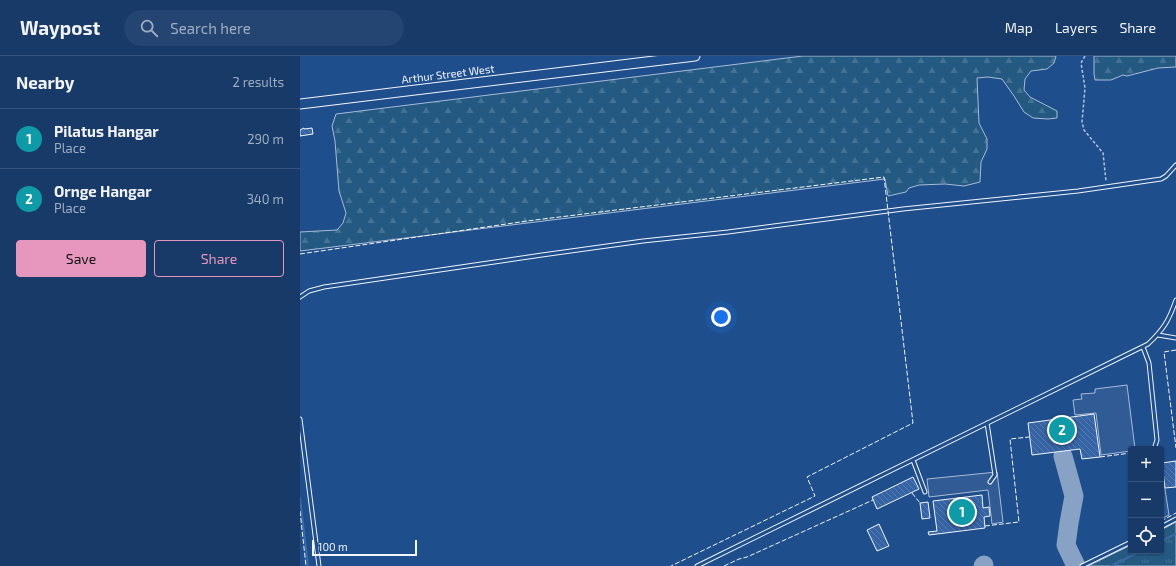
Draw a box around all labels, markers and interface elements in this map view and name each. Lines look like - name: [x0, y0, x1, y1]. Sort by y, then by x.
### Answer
- search box: [124, 10, 404, 46]
- text: Waypost: [20, 16, 100, 39]
- icon: search: [138, 17, 160, 39]
- text: Search here: [170, 19, 251, 37]
- text: Map: [1005, 19, 1033, 36]
- text: Layers: [1055, 19, 1097, 36]
- text: Share: [1119, 19, 1156, 36]
- street label: Arthur Street West: [401, 61, 495, 86]
- text: Nearby: [16, 72, 74, 92]
- text: 2 results: [232, 74, 284, 90]
- text: Pilatus Hangar: [54, 122, 159, 140]
- text: 1: [26, 131, 32, 147]
- text: 290 m: [247, 131, 284, 147]
- text: Place: [54, 140, 86, 156]
- text: Ornge Hangar: [54, 182, 152, 200]
- text: 2: [25, 191, 33, 207]
- text: 340 m: [247, 191, 284, 207]
- text: Place: [54, 200, 86, 216]
- button: Save: [16, 240, 146, 277]
- button: Share: [154, 240, 284, 277]
- your location: [711, 307, 731, 327]
- pin: 2: [1049, 415, 1075, 445]
- map controls: [1128, 446, 1164, 554]
- button: +: [1128, 446, 1164, 482]
- button: −: [1128, 482, 1164, 518]
- pin: 1: [949, 497, 975, 527]
- button: locate: [1128, 518, 1164, 554]
- scale bar: [312, 538, 417, 557]
- text: 100 m: [318, 540, 348, 553]

